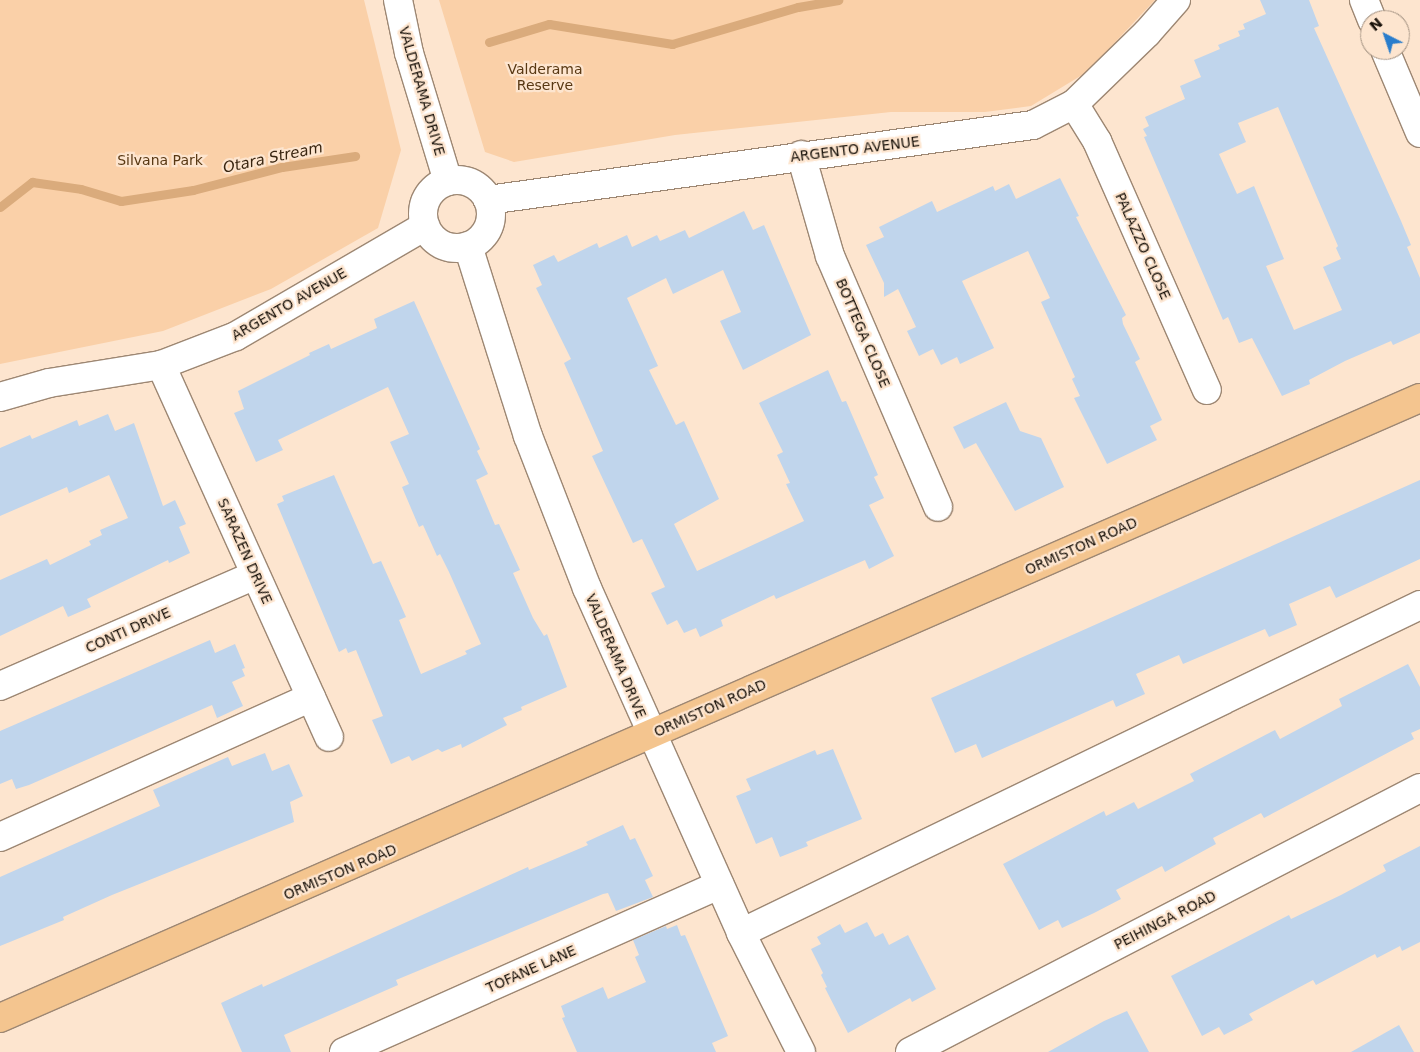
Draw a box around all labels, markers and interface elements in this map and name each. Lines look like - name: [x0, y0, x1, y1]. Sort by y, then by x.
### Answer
- north arrow: [1360, 10, 1410, 60]
- text: N: [1366, 15, 1385, 34]
- street label: VALDERAMA DRIVE: [396, 24, 448, 158]
- park label: Valderama Reserve: [507, 61, 583, 94]
- street label: ARGENTO AVENUE: [789, 133, 921, 165]
- water label: Otara Stream: [221, 139, 325, 177]
- park label: Silvana Park: [117, 152, 203, 168]
- street label: PALAZZO CLOSE: [1112, 190, 1174, 302]
- street label: ARGENTO AVENUE: [228, 264, 350, 344]
- street label: BOTTEGA CLOSE: [832, 276, 894, 390]
- street label: SARAZEN DRIVE: [214, 496, 276, 606]
- street label: ORMISTON ROAD: [1022, 514, 1140, 578]
- street label: VALDERAMA DRIVE: [582, 591, 650, 721]
- street label: CONTI DRIVE: [83, 604, 173, 656]
- street label: ORMISTON ROAD: [651, 676, 769, 740]
- street label: ORMISTON ROAD: [281, 841, 399, 903]
- street label: PEIHINGA ROAD: [1111, 887, 1219, 953]
- street label: TOFANE LANE: [483, 942, 579, 996]

